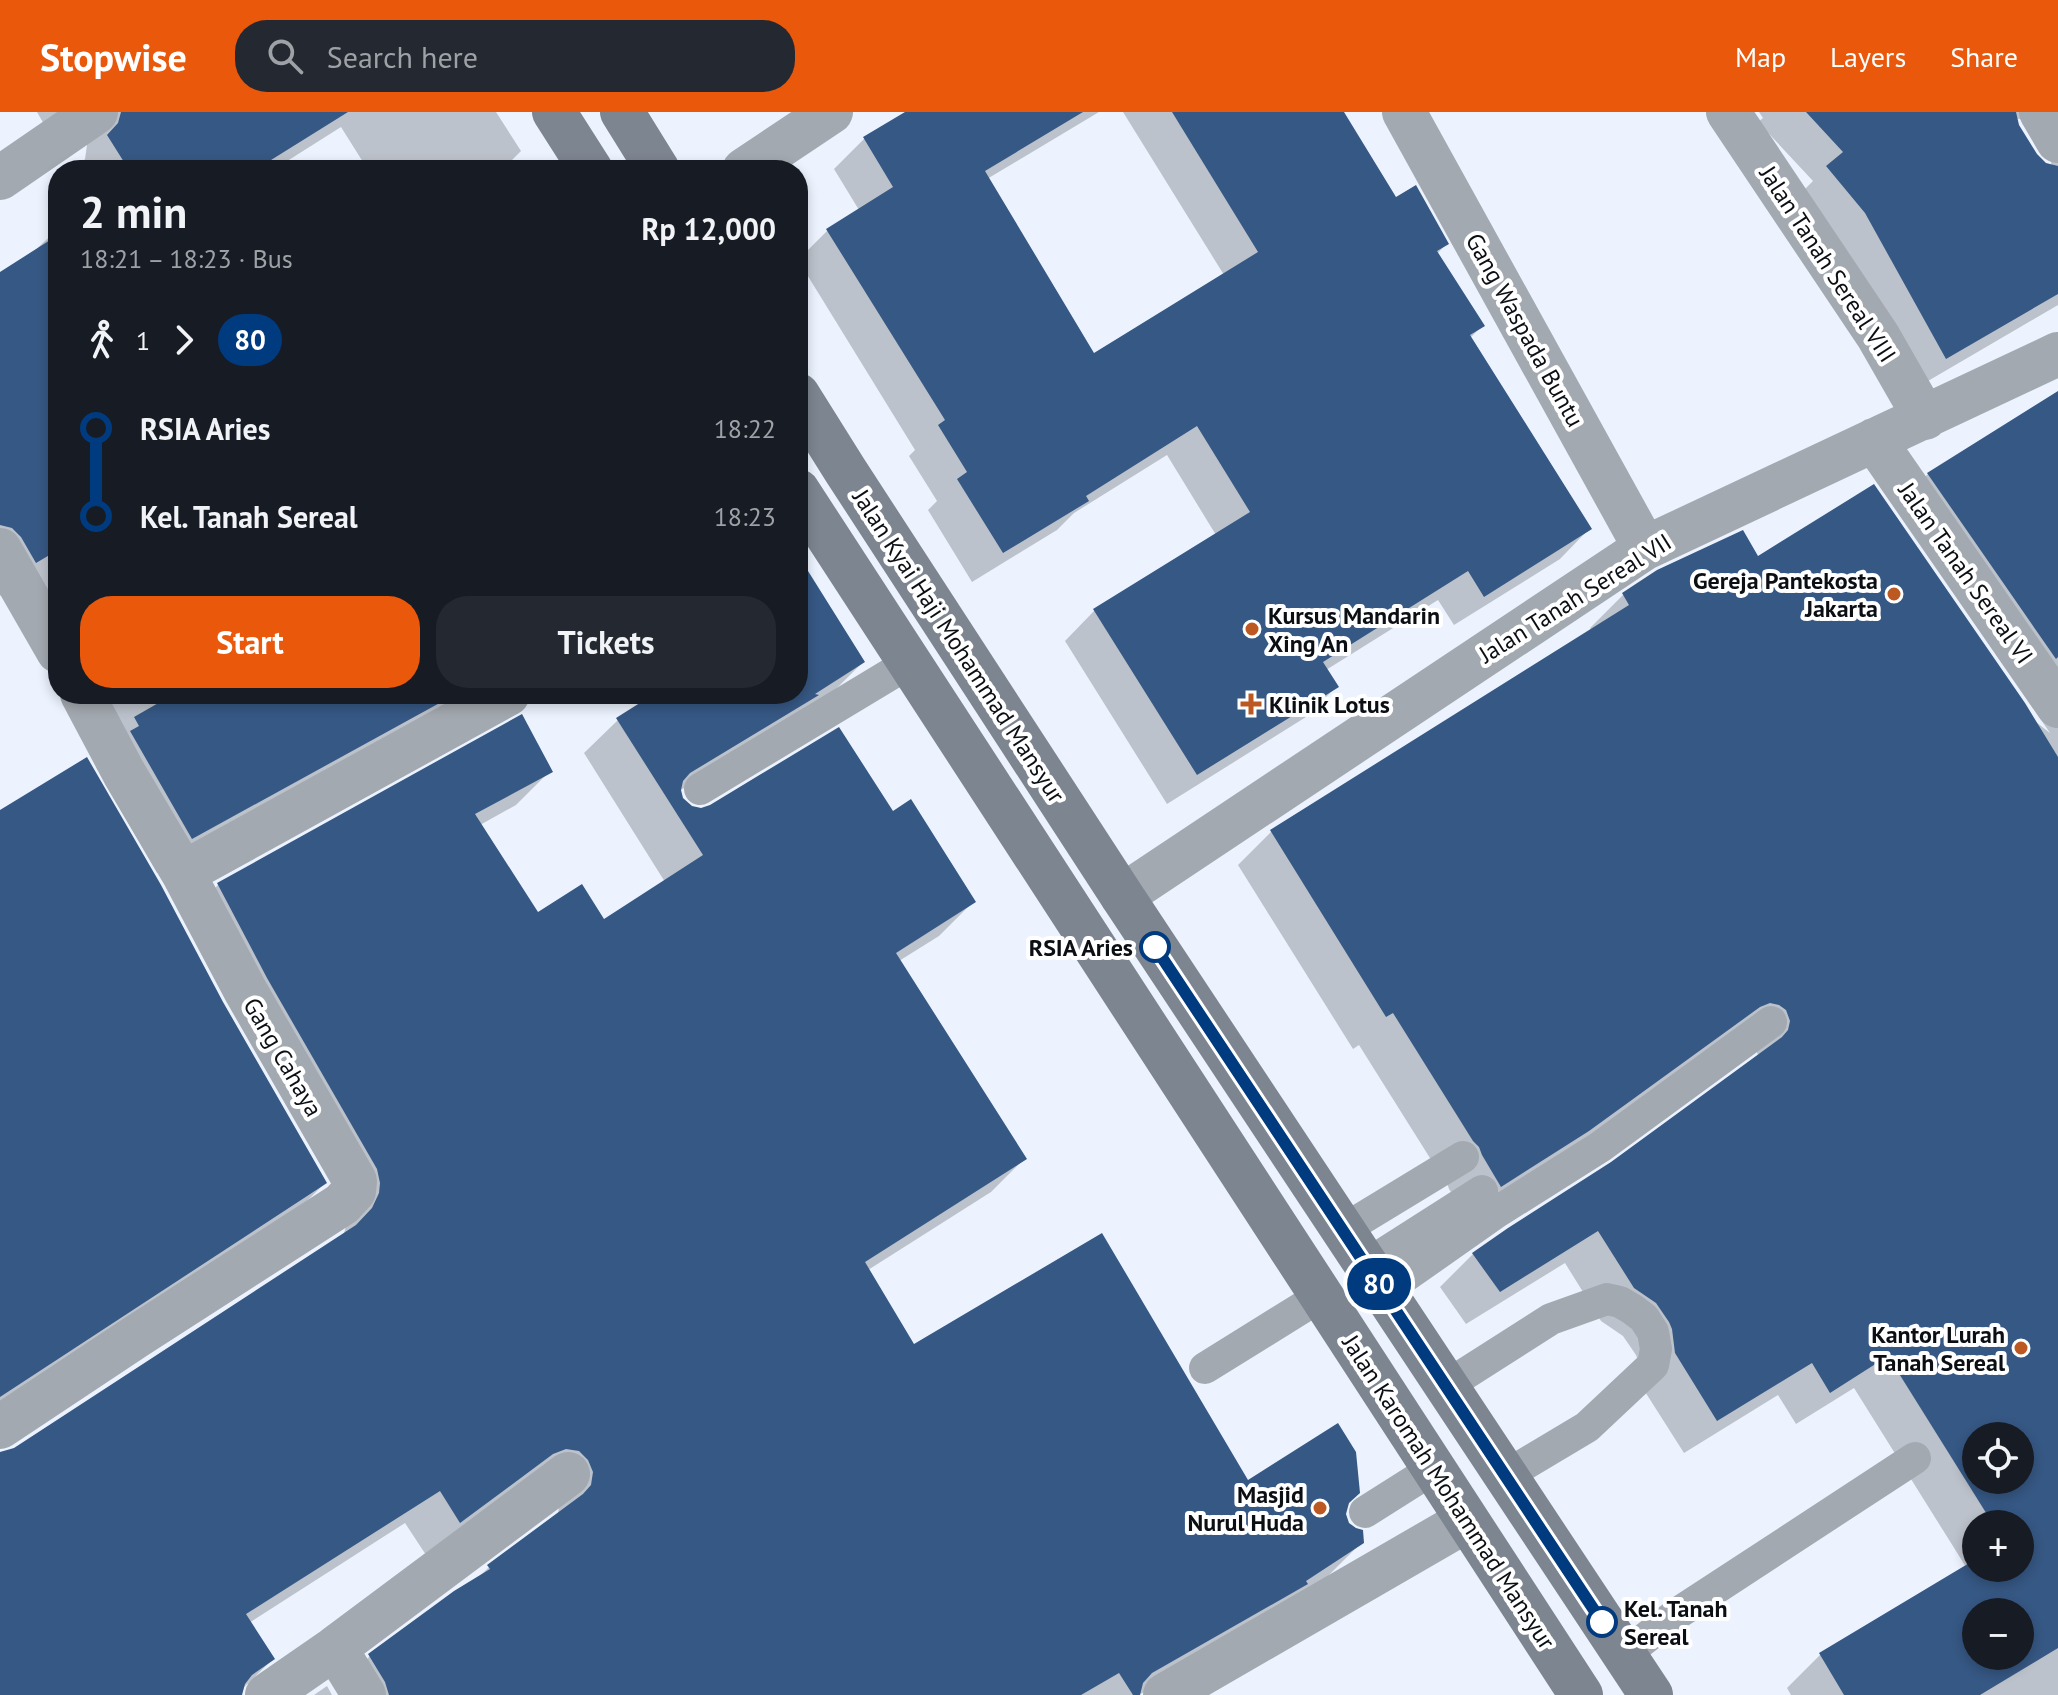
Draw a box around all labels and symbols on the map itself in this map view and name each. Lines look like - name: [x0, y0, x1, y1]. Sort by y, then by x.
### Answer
- street label: Jalan Tanah Sereal VIII: [1752, 159, 1903, 368]
- street label: Gang Waspada Buntu: [1459, 228, 1591, 432]
- street label: Jalan Tanah Sereal VI: [1891, 475, 2040, 670]
- street label: Jalan Kyai Haji Mohammad Mansyur: [845, 483, 1072, 808]
- street label: Jalan Tanah Sereal VII: [1472, 526, 1677, 670]
- place label: Gereja Pantekosta Jakarta: [1693, 565, 1878, 624]
- marker: Gereja Pantekosta Jakarta: [1885, 585, 1903, 603]
- place label: Kursus Mandarin Xing An: [1268, 600, 1440, 659]
- marker: Kursus Mandarin Xing An: [1243, 620, 1261, 638]
- place label: Klinik Lotus: [1269, 689, 1390, 720]
- marker: Klinik Lotus: [1240, 693, 1262, 715]
- place label: RSIA Aries: [1029, 932, 1133, 963]
- marker: RSIA Aries: [1140, 932, 1170, 962]
- street label: Gang Cahaya: [236, 992, 330, 1122]
- line badge: 80: [1343, 1258, 1415, 1310]
- place label: Kantor Lurah Tanah Sereal: [1871, 1319, 2006, 1378]
- street label: Jalan Karomah Mohammad Mansyur: [1335, 1328, 1562, 1655]
- marker: Kantor Lurah Tanah Sereal: [2012, 1339, 2030, 1357]
- place label: Masjid Nurul Huda: [1187, 1479, 1304, 1538]
- marker: Masjid Nurul Huda: [1311, 1499, 1329, 1517]
- place label: Kel. Tanah Sereal: [1624, 1593, 1728, 1652]
- marker: Kel. Tanah Sereal: [1587, 1607, 1617, 1637]

